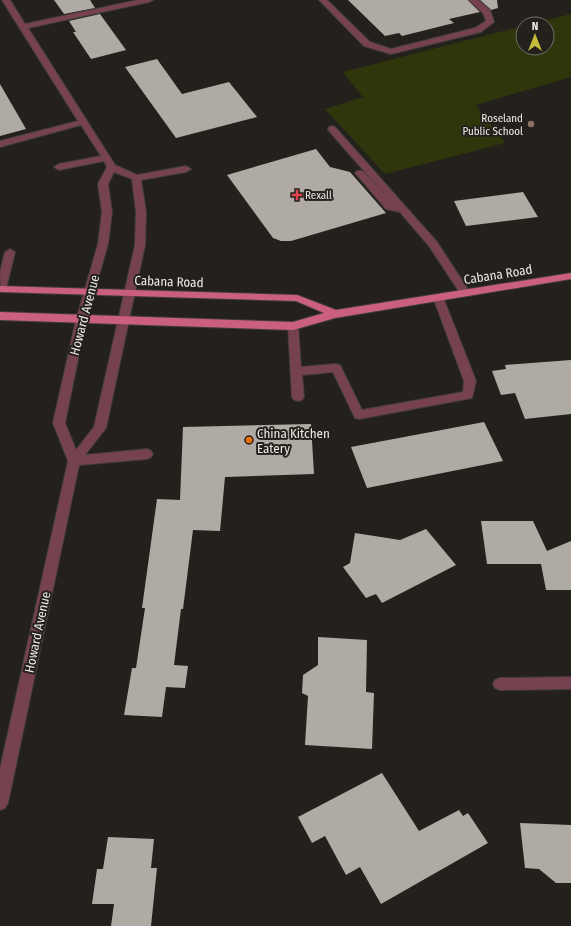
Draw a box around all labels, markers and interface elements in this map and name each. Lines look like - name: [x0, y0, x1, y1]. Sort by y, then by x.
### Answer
- north arrow: [515, 16, 555, 56]
- text: N: [532, 20, 538, 33]
- place label: Roseland Public School: [463, 112, 523, 138]
- marker: Roseland Public School: [526, 119, 536, 129]
- place label: Rexall: [305, 189, 332, 202]
- marker: Rexall: [292, 190, 302, 200]
- street label: Cabana Road: [463, 262, 533, 287]
- street label: Howard Avenue: [67, 273, 102, 357]
- street label: Cabana Road: [134, 273, 204, 290]
- place label: China Kitchen Eatery: [257, 426, 330, 456]
- marker: China Kitchen Eatery: [244, 435, 254, 445]
- street label: Howard Avenue: [22, 590, 53, 674]

